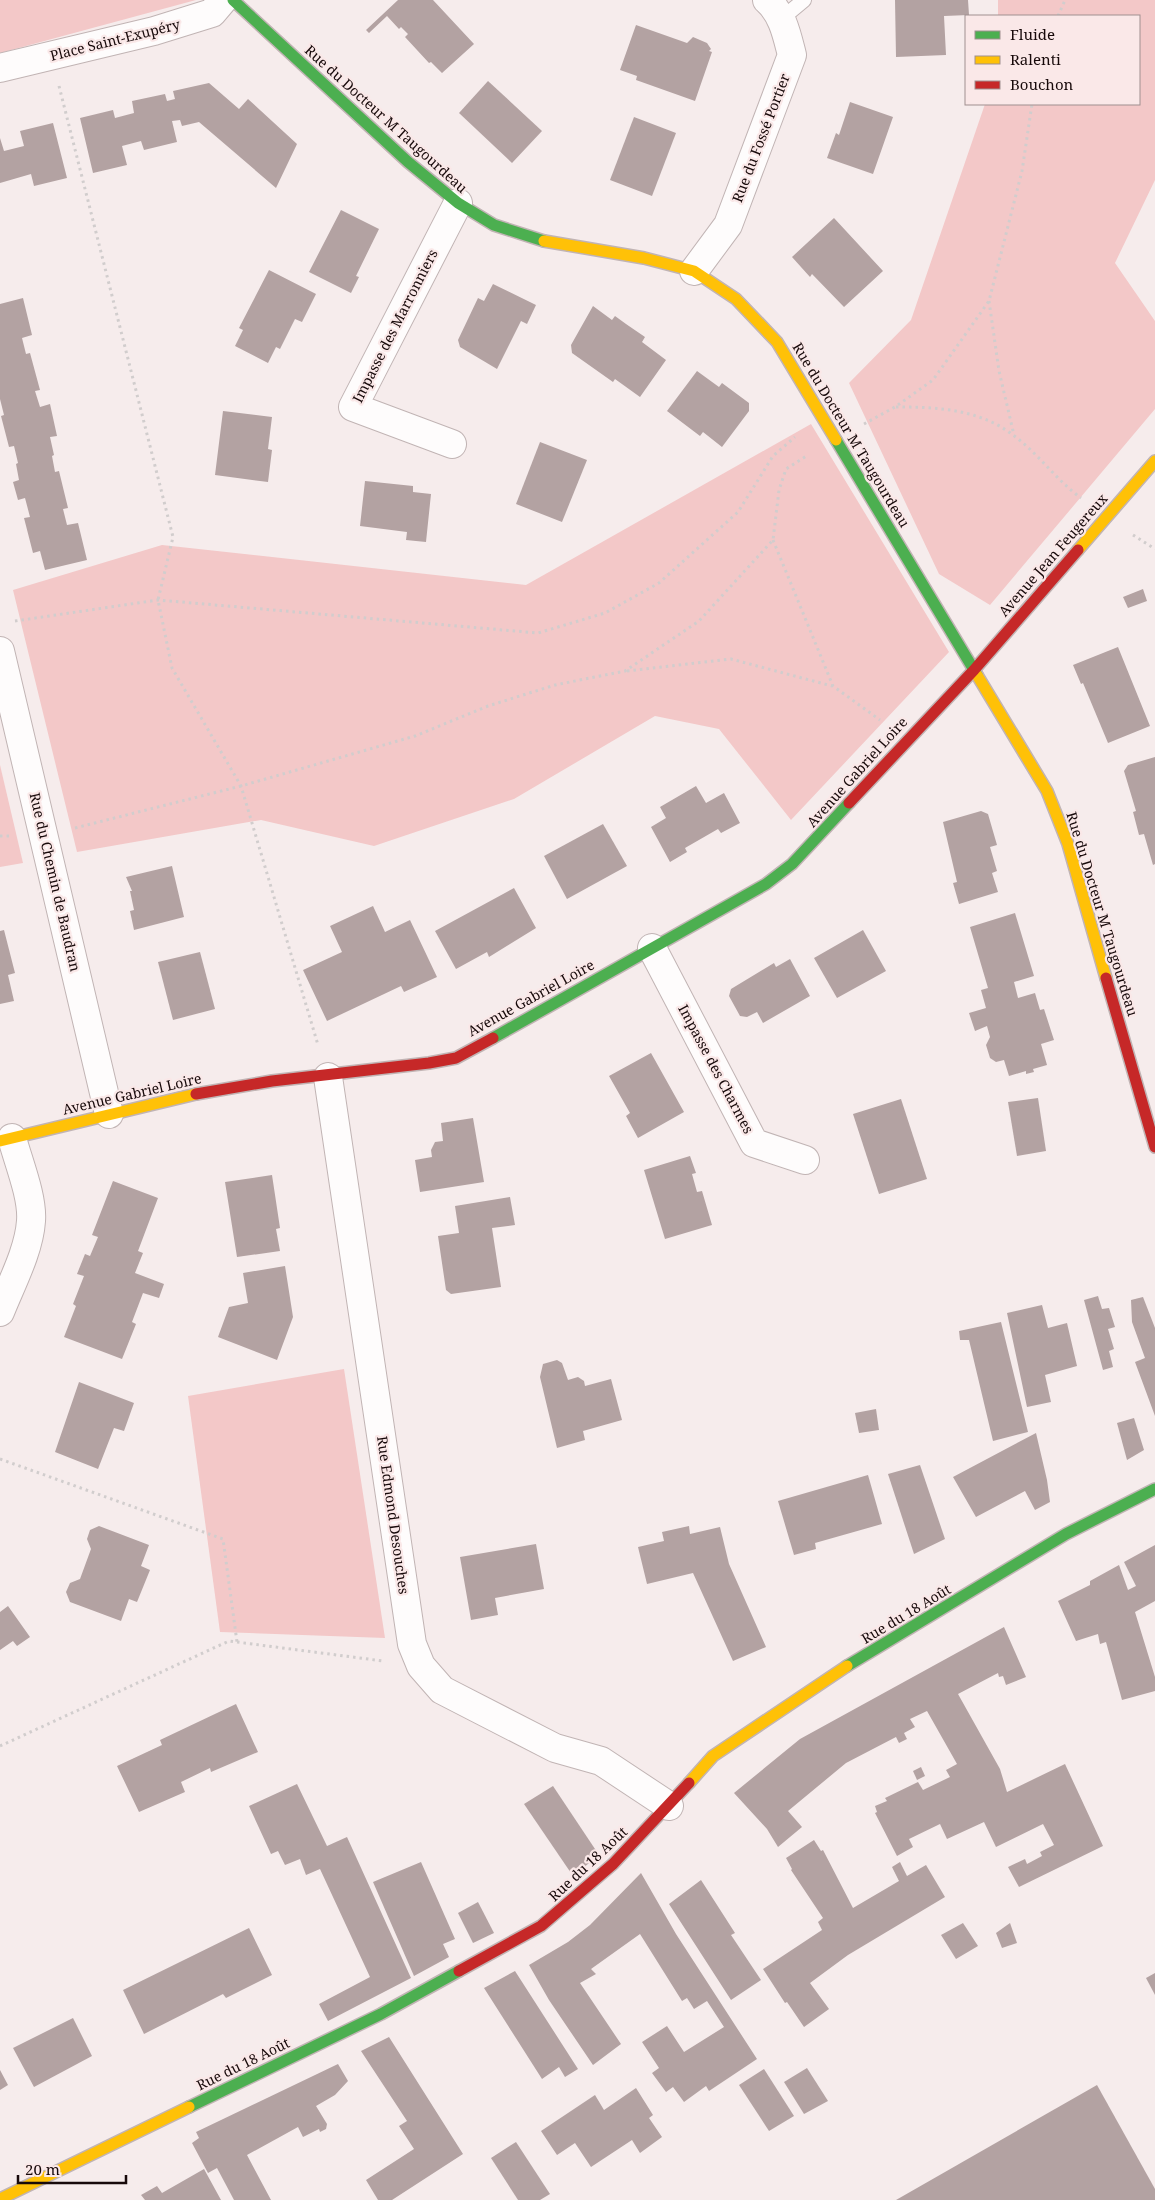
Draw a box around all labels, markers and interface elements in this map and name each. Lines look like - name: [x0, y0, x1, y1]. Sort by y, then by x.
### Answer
- street label: Place Saint-Exupéry: [48, 14, 182, 65]
- legend: [965, 15, 1140, 105]
- text: Fluide: [1010, 24, 1055, 44]
- street label: Rue du Docteur M Taugourdeau: [301, 40, 472, 197]
- text: Ralenti: [1010, 49, 1061, 69]
- street label: Rue du Fossé Portier: [727, 70, 794, 205]
- text: Bouchon: [1010, 74, 1074, 94]
- street label: Impasse des Marronniers: [348, 246, 442, 406]
- street label: Rue du Docteur M Taugourdeau: [789, 339, 914, 531]
- street label: Avenue Jean Feugereux: [994, 489, 1112, 620]
- street label: Avenue Gabriel Loire: [802, 713, 911, 831]
- street label: Rue du Chemin de Baudran: [26, 791, 85, 973]
- street label: Rue du Docteur M Taugourdeau: [1062, 809, 1143, 1018]
- street label: Avenue Gabriel Loire: [464, 955, 597, 1040]
- street label: Impasse des Charmes: [674, 1001, 759, 1137]
- street label: Avenue Gabriel Loire: [61, 1068, 203, 1119]
- street label: Rue Edmond Desouches: [373, 1435, 414, 1595]
- street label: Rue du 18 Août: [858, 1579, 954, 1648]
- street label: Rue du 18 Août: [544, 1822, 631, 1905]
- street label: Rue du 18 Août: [193, 2033, 292, 2094]
- scale bar: [18, 2152, 125, 2184]
- text: 20 m: [25, 2159, 60, 2179]

